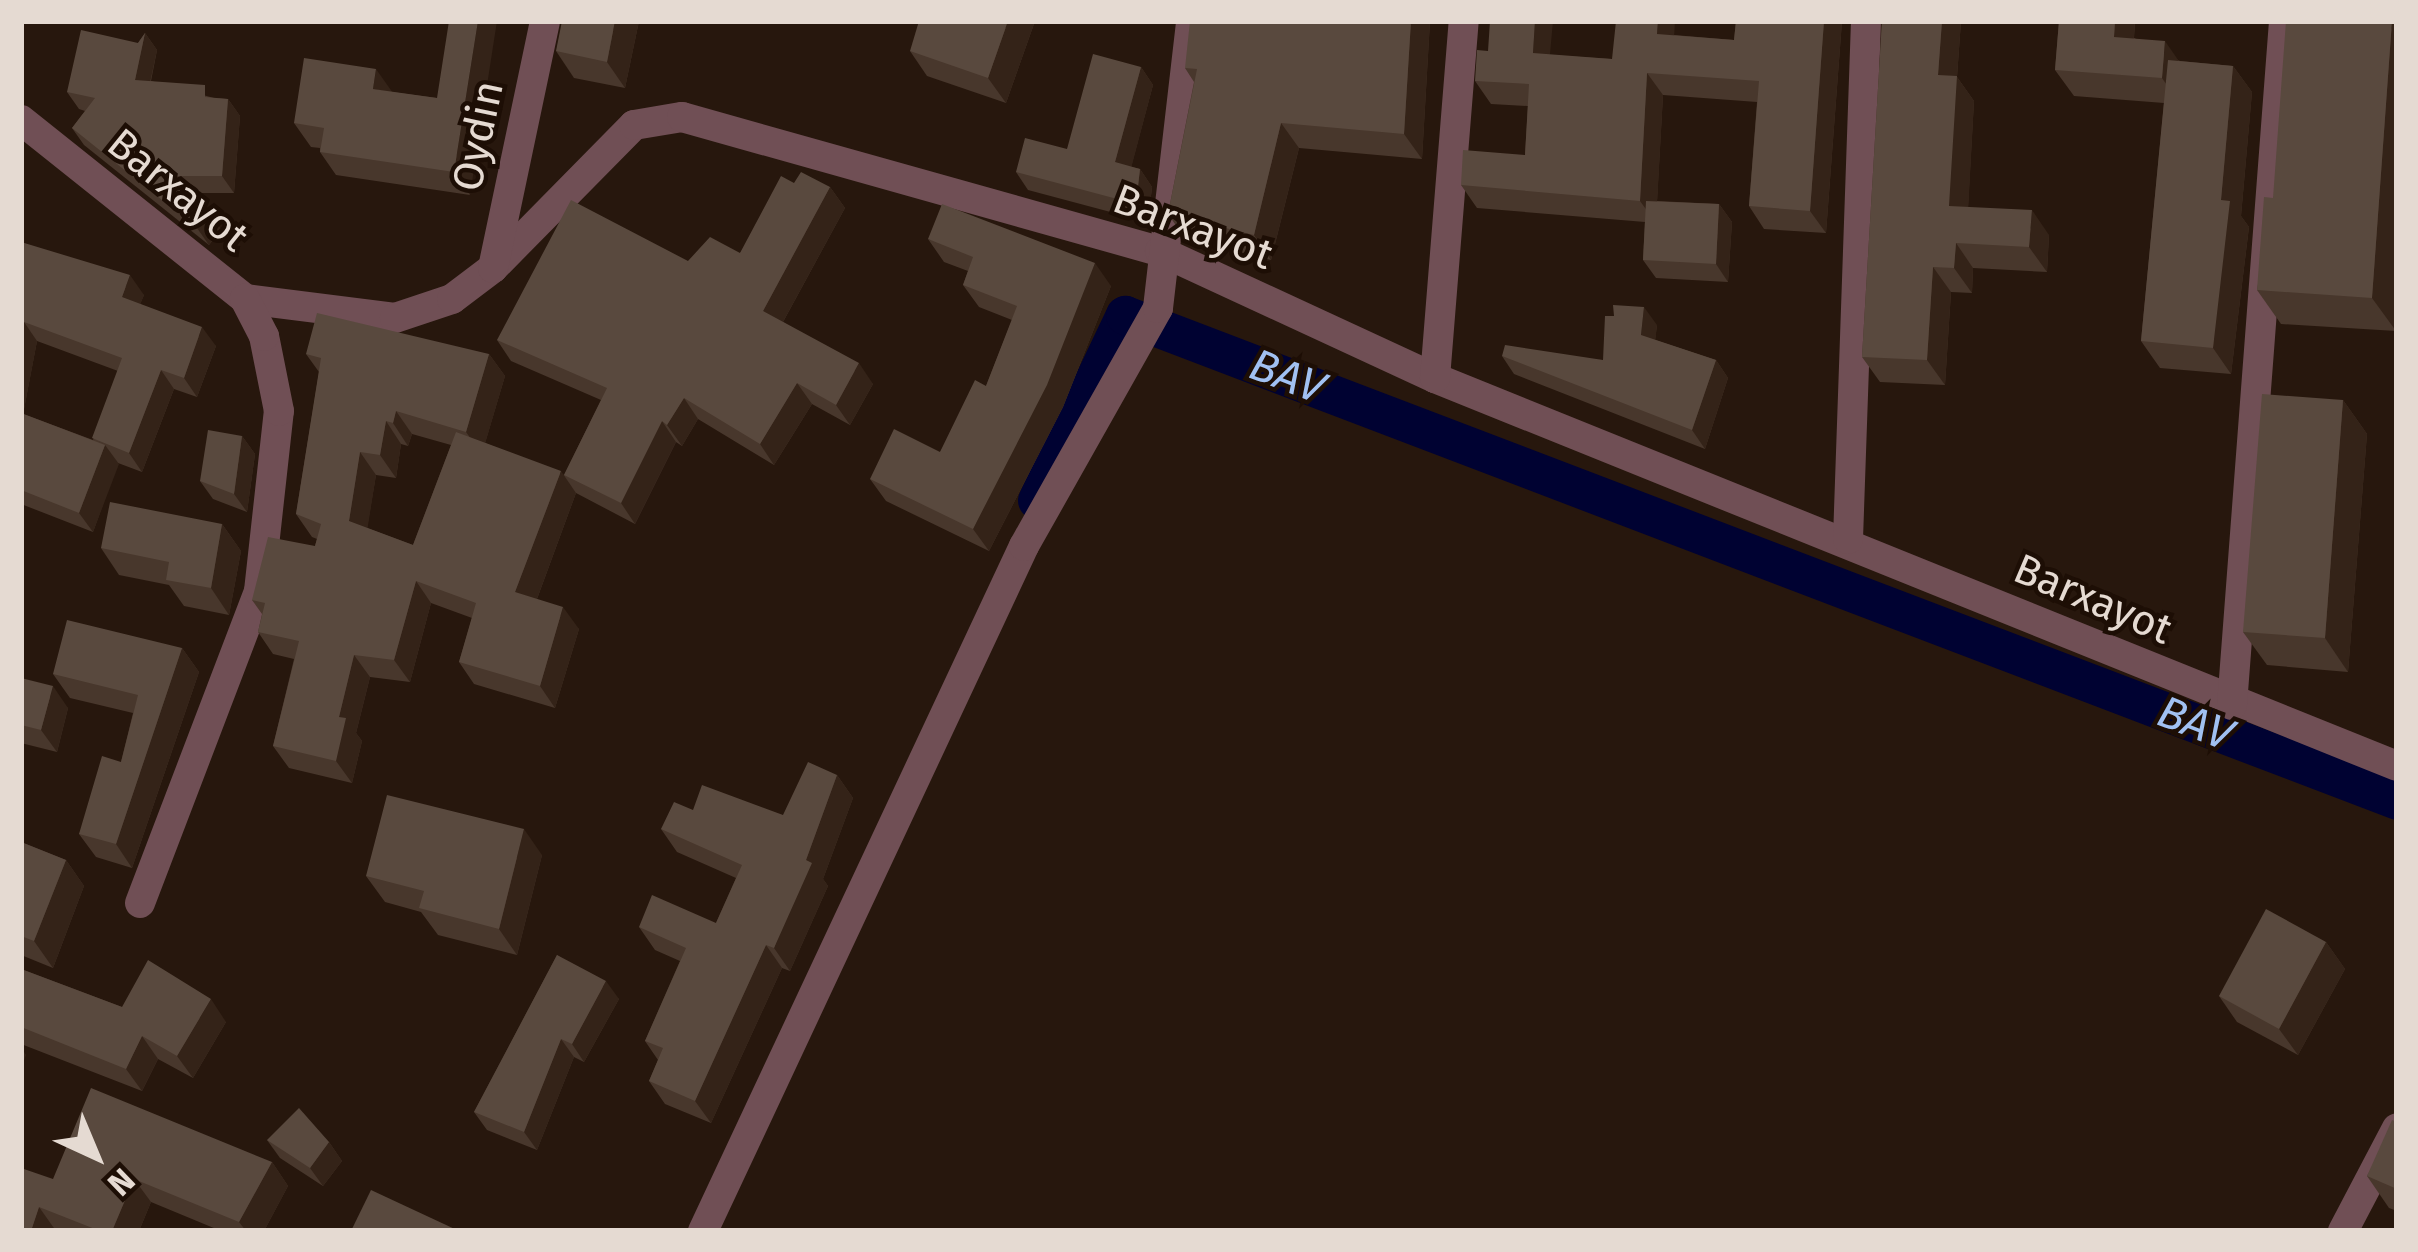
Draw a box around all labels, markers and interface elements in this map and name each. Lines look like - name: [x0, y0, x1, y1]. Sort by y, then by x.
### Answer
- street label: Oydin: [442, 76, 514, 196]
- street label: Barxayot: [97, 118, 259, 262]
- street label: Barxayot: [1106, 174, 1280, 280]
- water label: BAV: [1242, 338, 1332, 416]
- street label: Barxayot: [2006, 543, 2180, 655]
- water label: BAV: [2150, 685, 2240, 763]
- north arrow: [36, 1096, 156, 1216]
- text: N: [99, 1160, 143, 1204]

